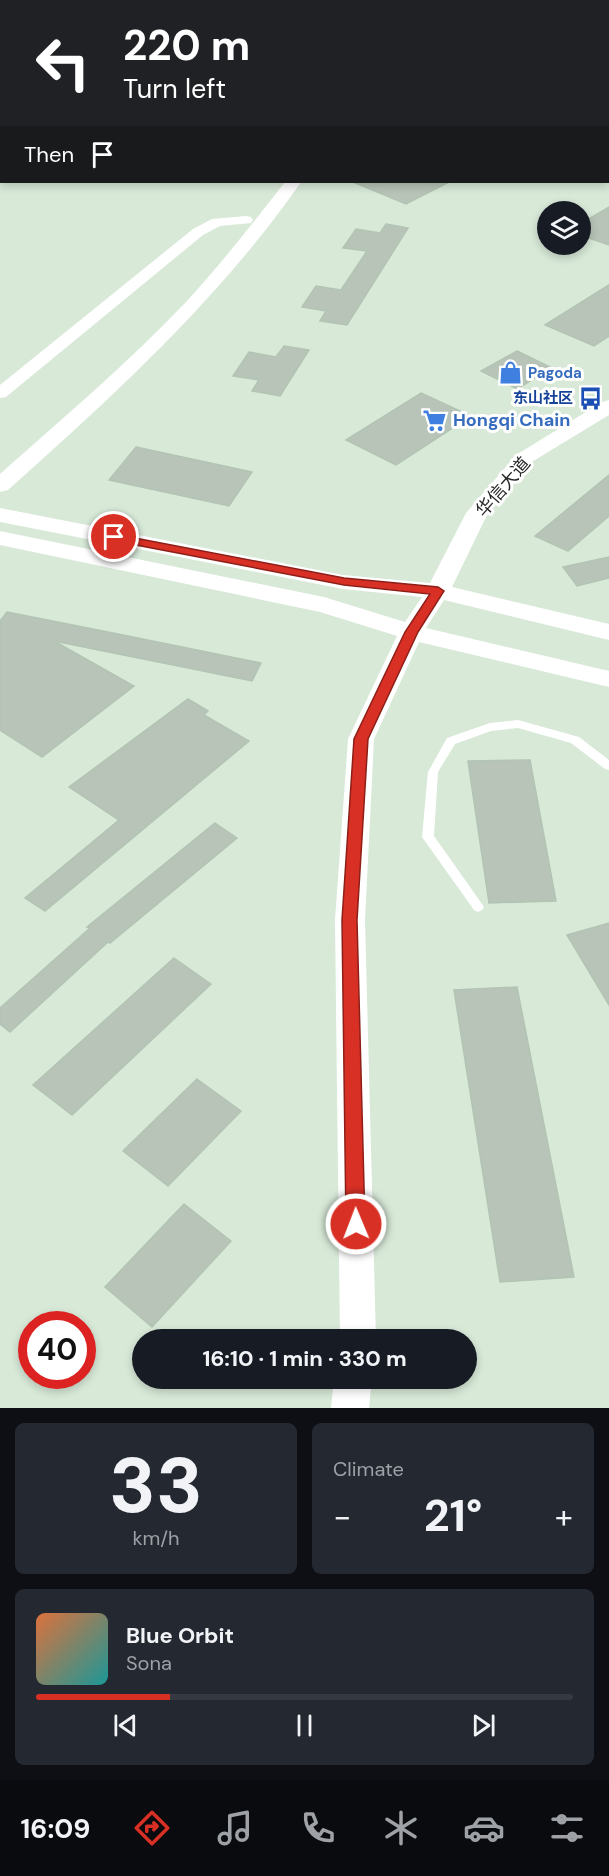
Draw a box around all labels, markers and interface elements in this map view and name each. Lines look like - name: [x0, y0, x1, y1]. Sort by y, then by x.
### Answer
- text: 220 m: [123, 18, 250, 73]
- icon: left: [24, 24, 102, 102]
- text: Turn left: [123, 71, 226, 106]
- icon: arrive: [86, 138, 119, 171]
- text: Then: [24, 140, 74, 169]
- map controls: [537, 201, 591, 255]
- button: layers: [537, 201, 591, 255]
- shop icon: Pagoda: [497, 360, 523, 386]
- place label: Pagoda: [528, 363, 582, 383]
- bus stop icon: 东山社区: [578, 385, 604, 411]
- place label: 东山社区: [513, 388, 573, 408]
- supermarket icon: Hongqi Chain: [422, 407, 448, 433]
- place label: Hongqi Chain: [453, 408, 570, 432]
- street label: 华信大道: [470, 452, 536, 522]
- pin: [88, 511, 139, 562]
- icon: arrive: [97, 520, 130, 553]
- position arrow: [324, 1192, 388, 1256]
- speed limit sign: 40: [18, 1311, 96, 1389]
- text: 16:10 · 1 min · 330 m: [202, 1344, 407, 1373]
- text: 33: [109, 1435, 203, 1536]
- text: Climate: [333, 1456, 404, 1482]
- text: 21°: [424, 1486, 482, 1545]
- text: −: [333, 1495, 351, 1538]
- text: +: [555, 1495, 573, 1538]
- text: km/h: [132, 1525, 180, 1551]
- text: Blue Orbit: [126, 1621, 234, 1650]
- text: Sona: [126, 1650, 172, 1676]
- icon: previous: [109, 1709, 142, 1742]
- icon: pause: [288, 1709, 321, 1742]
- icon: next: [467, 1709, 500, 1742]
- icon: directions: [131, 1807, 173, 1849]
- icon: music: [214, 1807, 256, 1849]
- icon: phone: [297, 1807, 339, 1849]
- icon: climate: [380, 1807, 422, 1849]
- icon: car: [463, 1807, 505, 1849]
- icon: filters: [546, 1807, 588, 1849]
- text: 16:09: [21, 1811, 90, 1846]

